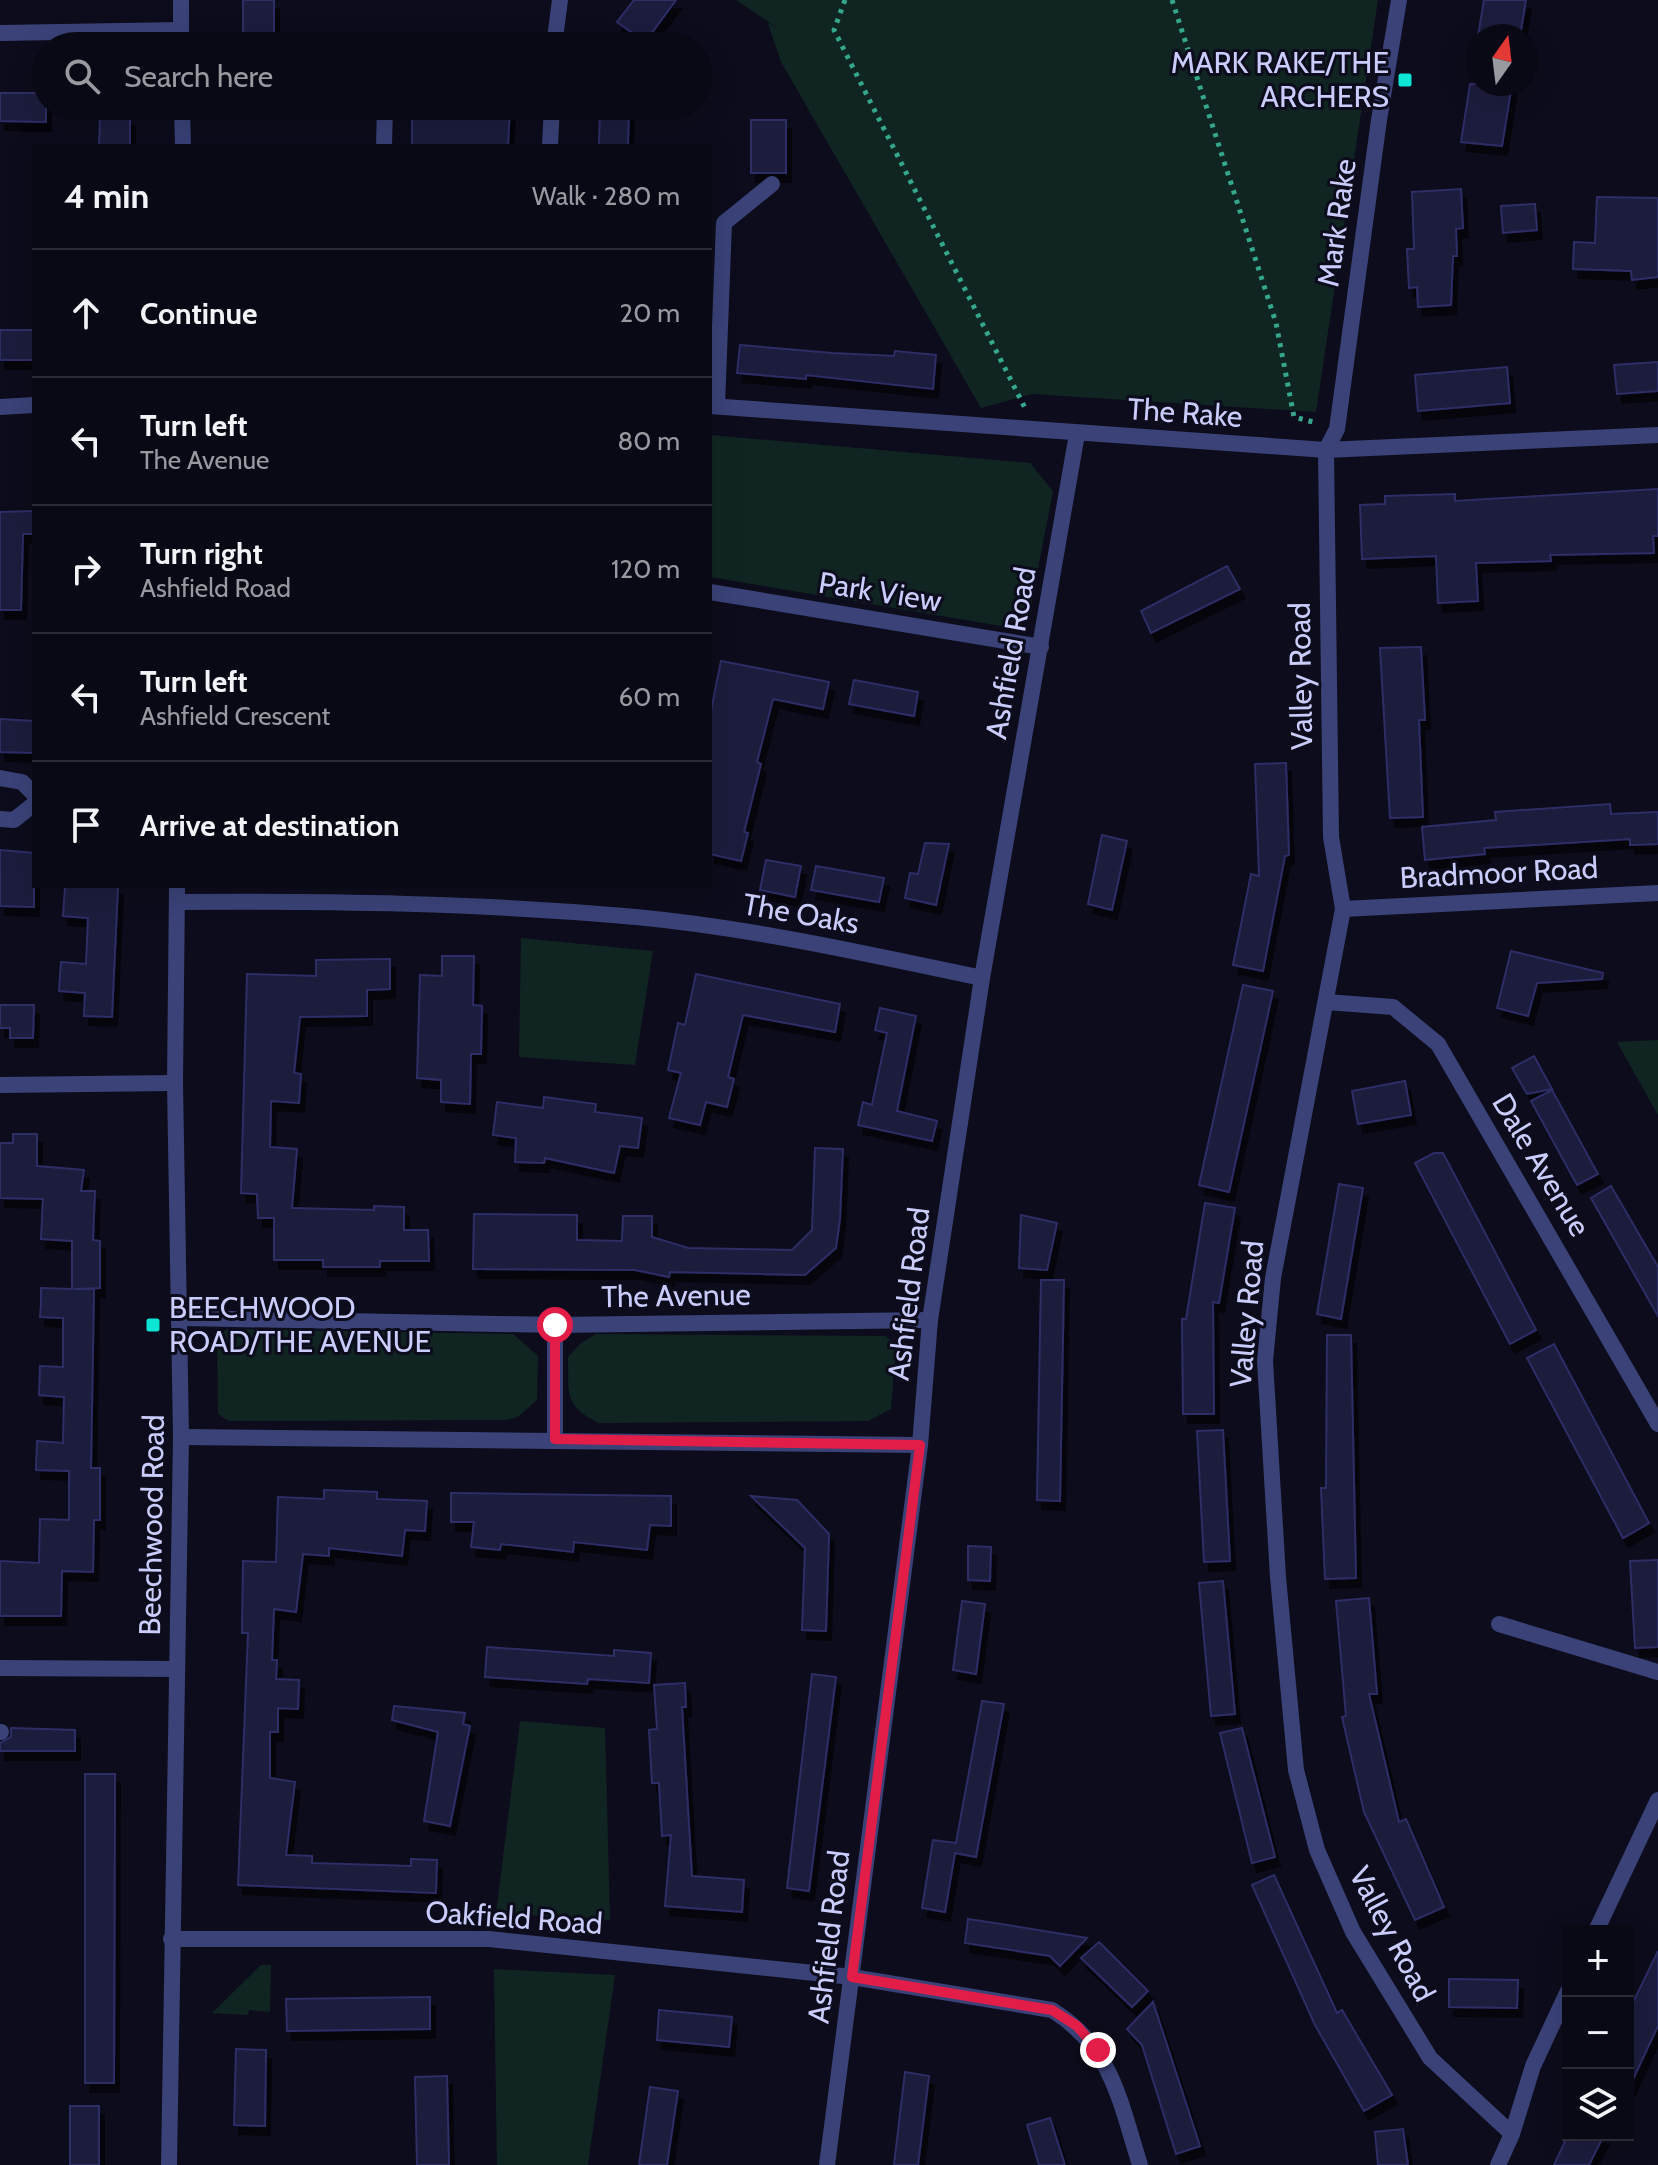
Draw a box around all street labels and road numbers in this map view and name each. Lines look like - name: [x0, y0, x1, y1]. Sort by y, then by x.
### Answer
- street label: Mark Rake: [1309, 157, 1364, 289]
- street label: The Rake: [1127, 390, 1244, 435]
- street label: Park View: [816, 564, 944, 620]
- street label: Ashfield Road: [977, 564, 1044, 742]
- street label: Valley Road: [1281, 602, 1320, 750]
- street label: Bradmoor Road: [1399, 849, 1599, 896]
- street label: The Oaks: [740, 885, 862, 942]
- street label: Dale Avenue: [1484, 1087, 1599, 1243]
- street label: Ashfield Road: [880, 1205, 937, 1383]
- street label: Valley Road: [1222, 1239, 1271, 1389]
- street label: The Avenue: [601, 1276, 751, 1315]
- street label: Beechwood Road: [131, 1414, 172, 1636]
- street label: Ashfield Road: [800, 1848, 857, 2026]
- street label: Valley Road: [1341, 1860, 1443, 2008]
- street label: Oakfield Road: [424, 1893, 604, 1942]

